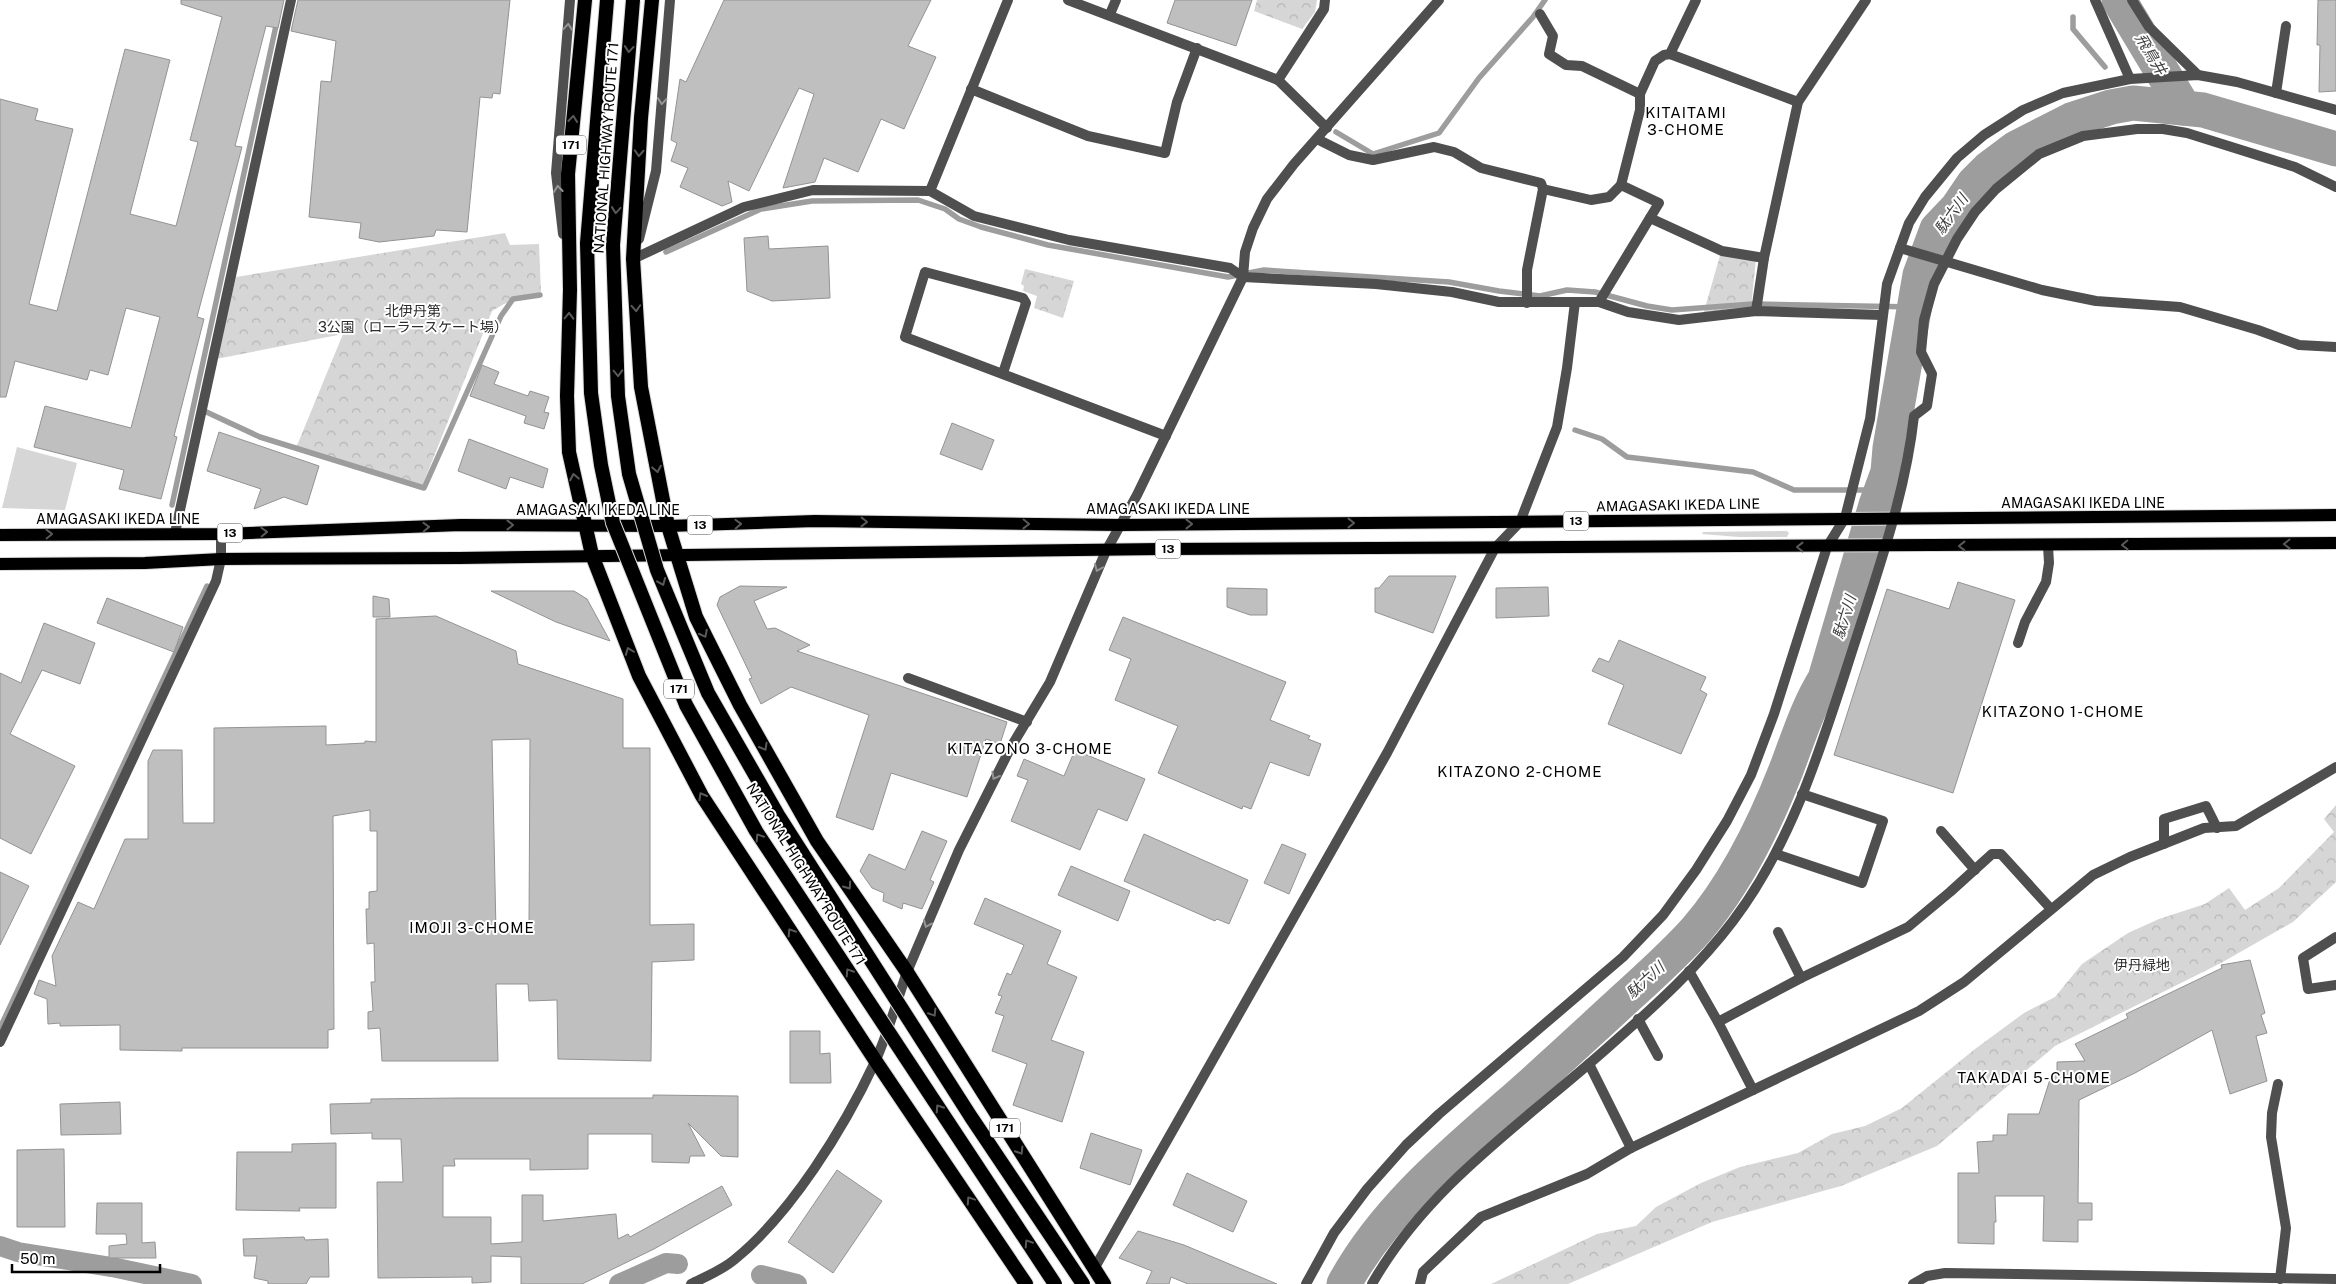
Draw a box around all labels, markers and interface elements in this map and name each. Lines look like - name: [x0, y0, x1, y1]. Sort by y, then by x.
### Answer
- one-way arrow: [562, 23, 573, 31]
- water label: 飛鳥井: [2132, 30, 2171, 79]
- street label: NATIONAL HIGHWAY ROUTE 171: [591, 42, 621, 254]
- one-way arrow: [624, 45, 635, 53]
- one-way arrow: [656, 97, 667, 105]
- district label: KITAITAMI 3-CHOME: [1645, 104, 1727, 138]
- one-way arrow: [568, 115, 579, 123]
- road number: 171: [556, 136, 586, 154]
- one-way arrow: [634, 149, 645, 157]
- one-way arrow: [553, 185, 564, 193]
- water label: 駄六川: [1931, 189, 1972, 237]
- one-way arrow: [610, 207, 621, 215]
- park label: 北伊丹第 3公園（ローラースケート場）: [318, 303, 508, 335]
- one-way arrow: [631, 304, 642, 312]
- one-way arrow: [564, 311, 574, 319]
- one-way arrow: [612, 369, 623, 377]
- one-way arrow: [651, 464, 661, 473]
- one-way arrow: [570, 473, 580, 482]
- street label: AMAGASAKI IKEDA LINE: [2001, 495, 2165, 511]
- street label: AMAGASAKI IKEDA LINE: [1596, 496, 1760, 514]
- street label: AMAGASAKI IKEDA LINE: [1086, 501, 1250, 517]
- street label: AMAGASAKI IKEDA LINE: [516, 502, 680, 518]
- street label: AMAGASAKI IKEDA LINE: [36, 511, 200, 527]
- road number: 13: [1564, 512, 1588, 530]
- road number: 13: [688, 516, 712, 534]
- one-way arrow: [860, 517, 868, 527]
- one-way arrow: [734, 518, 742, 529]
- one-way arrow: [1348, 518, 1356, 528]
- one-way arrow: [1023, 519, 1031, 529]
- one-way arrow: [1185, 519, 1193, 530]
- one-way arrow: [506, 520, 514, 530]
- one-way arrow: [422, 521, 430, 532]
- road number: 13: [218, 524, 242, 542]
- one-way arrow: [260, 527, 268, 537]
- one-way arrow: [45, 529, 53, 539]
- one-way arrow: [2283, 539, 2291, 549]
- road number: 13: [1156, 540, 1180, 558]
- one-way arrow: [2121, 540, 2128, 550]
- one-way arrow: [1958, 541, 1966, 551]
- one-way arrow: [1796, 542, 1804, 552]
- one-way arrow: [1094, 563, 1105, 572]
- one-way arrow: [656, 577, 667, 586]
- water label: 駄六川: [1829, 591, 1859, 641]
- one-way arrow: [698, 629, 708, 638]
- one-way arrow: [625, 647, 635, 656]
- road number: 171: [664, 680, 694, 699]
- district label: KITAZONO 1-CHOME: [1982, 703, 2144, 720]
- district label: KITAZONO 3-CHOME: [947, 740, 1113, 757]
- one-way arrow: [757, 742, 767, 751]
- district label: KITAZONO 2-CHOME: [1437, 763, 1603, 780]
- one-way arrow: [992, 771, 1002, 780]
- street label: NATIONAL HIGHWAY ROUTE 171: [743, 780, 869, 968]
- one-way arrow: [699, 792, 709, 801]
- one-way arrow: [756, 833, 766, 842]
- one-way arrow: [842, 880, 851, 890]
- district label: IMOJI 3-CHOME: [409, 919, 535, 936]
- one-way arrow: [923, 919, 934, 928]
- one-way arrow: [788, 928, 797, 937]
- water label: 駄六川: [1623, 957, 1669, 1001]
- park label: 伊丹緑地: [2114, 957, 2170, 973]
- one-way arrow: [846, 969, 855, 978]
- one-way arrow: [927, 1008, 937, 1017]
- district label: TAKADAI 5-CHOME: [1957, 1069, 2111, 1086]
- one-way arrow: [935, 1104, 945, 1113]
- road number: 171: [990, 1118, 1020, 1138]
- one-way arrow: [1013, 1145, 1023, 1154]
- one-way arrow: [967, 1196, 976, 1206]
- one-way arrow: [1025, 1240, 1034, 1249]
- scale bar: [12, 1242, 160, 1274]
- text: 50 m: [20, 1250, 55, 1267]

